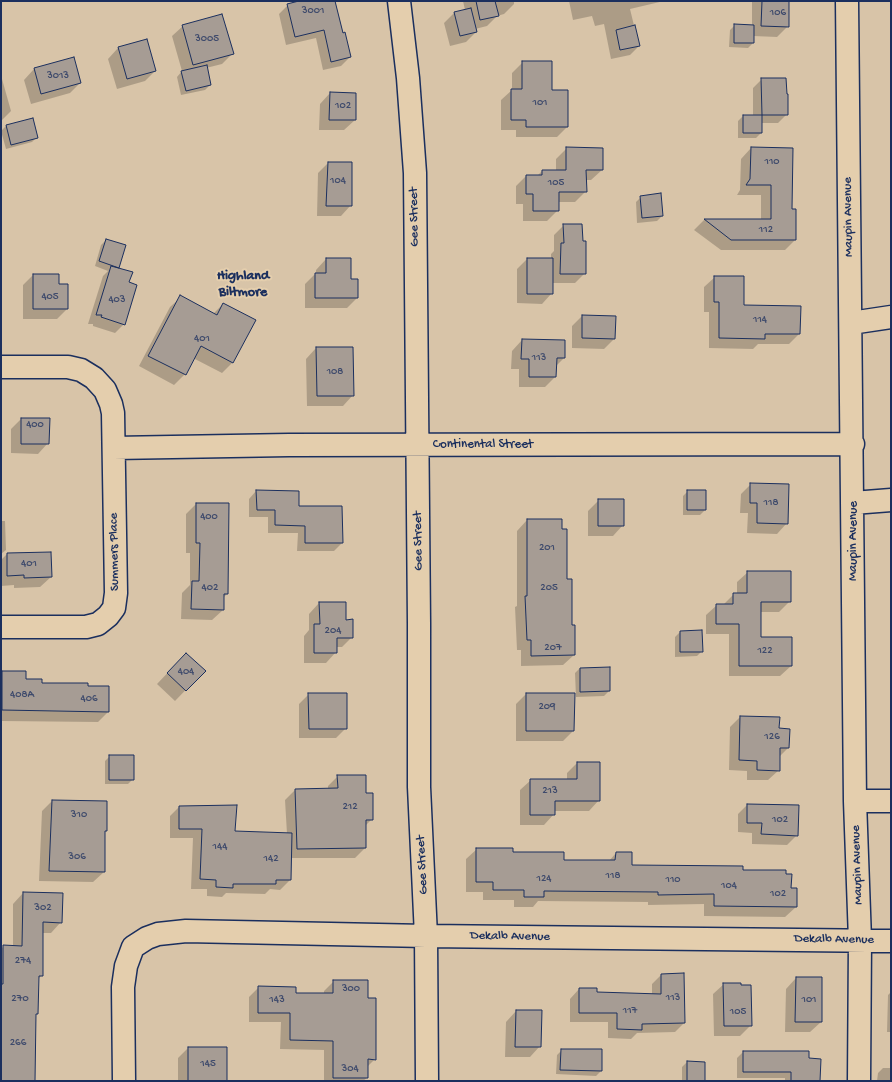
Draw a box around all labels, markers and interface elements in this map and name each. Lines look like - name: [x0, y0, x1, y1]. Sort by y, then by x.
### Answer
- house number: 3001: [302, 4, 324, 18]
- house number: 106: [770, 6, 786, 20]
- house number: 3005: [195, 32, 219, 46]
- house number: 3013: [47, 69, 69, 83]
- house number: 101: [532, 96, 548, 110]
- house number: 102: [335, 99, 351, 113]
- house number: 110: [764, 155, 780, 169]
- house number: 104: [330, 174, 346, 188]
- house number: 105: [548, 176, 564, 190]
- street label: Maupin Avenue: [841, 177, 857, 257]
- street label: Gee Street: [407, 187, 423, 247]
- house number: 112: [759, 223, 773, 237]
- district label: Highland Biltmore: [217, 269, 269, 302]
- house number: 405: [41, 290, 59, 304]
- house number: 403: [108, 293, 126, 307]
- house number: 114: [753, 313, 767, 327]
- house number: 401: [194, 332, 210, 346]
- house number: 113: [532, 351, 546, 365]
- house number: 108: [327, 365, 343, 379]
- house number: 400: [26, 418, 44, 432]
- street label: Continental Street: [433, 437, 533, 453]
- house number: 118: [764, 496, 778, 510]
- street label: Maupin Avenue: [846, 501, 862, 581]
- house number: 400: [200, 510, 218, 524]
- street label: Gee Street: [411, 511, 427, 571]
- street label: Summers Place: [107, 513, 123, 591]
- house number: 201: [539, 541, 555, 555]
- house number: 401: [21, 557, 37, 571]
- house number: 402: [202, 581, 218, 595]
- house number: 205: [540, 581, 558, 595]
- house number: 204: [325, 624, 341, 638]
- house number: 207: [544, 641, 562, 655]
- house number: 122: [757, 644, 773, 658]
- house number: 404: [178, 665, 194, 679]
- house number: 408A: [10, 688, 34, 702]
- house number: 406: [80, 692, 98, 706]
- house number: 209: [538, 700, 556, 714]
- house number: 126: [764, 730, 780, 744]
- house number: 213: [542, 784, 558, 798]
- house number: 212: [342, 800, 358, 814]
- house number: 310: [71, 808, 87, 822]
- house number: 102: [772, 813, 788, 827]
- street label: Maupin Avenue: [849, 825, 867, 905]
- street label: Gee Street: [414, 835, 432, 895]
- house number: 144: [213, 840, 227, 854]
- house number: 306: [68, 850, 86, 864]
- house number: 142: [263, 852, 279, 866]
- house number: 118: [606, 869, 620, 883]
- house number: 124: [536, 872, 552, 886]
- house number: 110: [665, 873, 681, 887]
- house number: 104: [721, 879, 737, 893]
- house number: 102: [770, 887, 786, 901]
- house number: 302: [34, 901, 52, 915]
- street label: Dekalb Avenue: [470, 929, 550, 945]
- street label: Dekalb Avenue: [794, 932, 874, 948]
- house number: 274: [15, 954, 31, 968]
- house number: 300: [342, 982, 360, 996]
- house number: 113: [666, 991, 680, 1005]
- house number: 270: [11, 992, 29, 1006]
- house number: 143: [269, 993, 285, 1007]
- house number: 101: [801, 993, 817, 1007]
- house number: 117: [623, 1004, 637, 1018]
- house number: 105: [730, 1005, 746, 1019]
- house number: 266: [10, 1036, 26, 1050]
- house number: 145: [200, 1057, 216, 1071]
- house number: 304: [341, 1062, 359, 1076]

